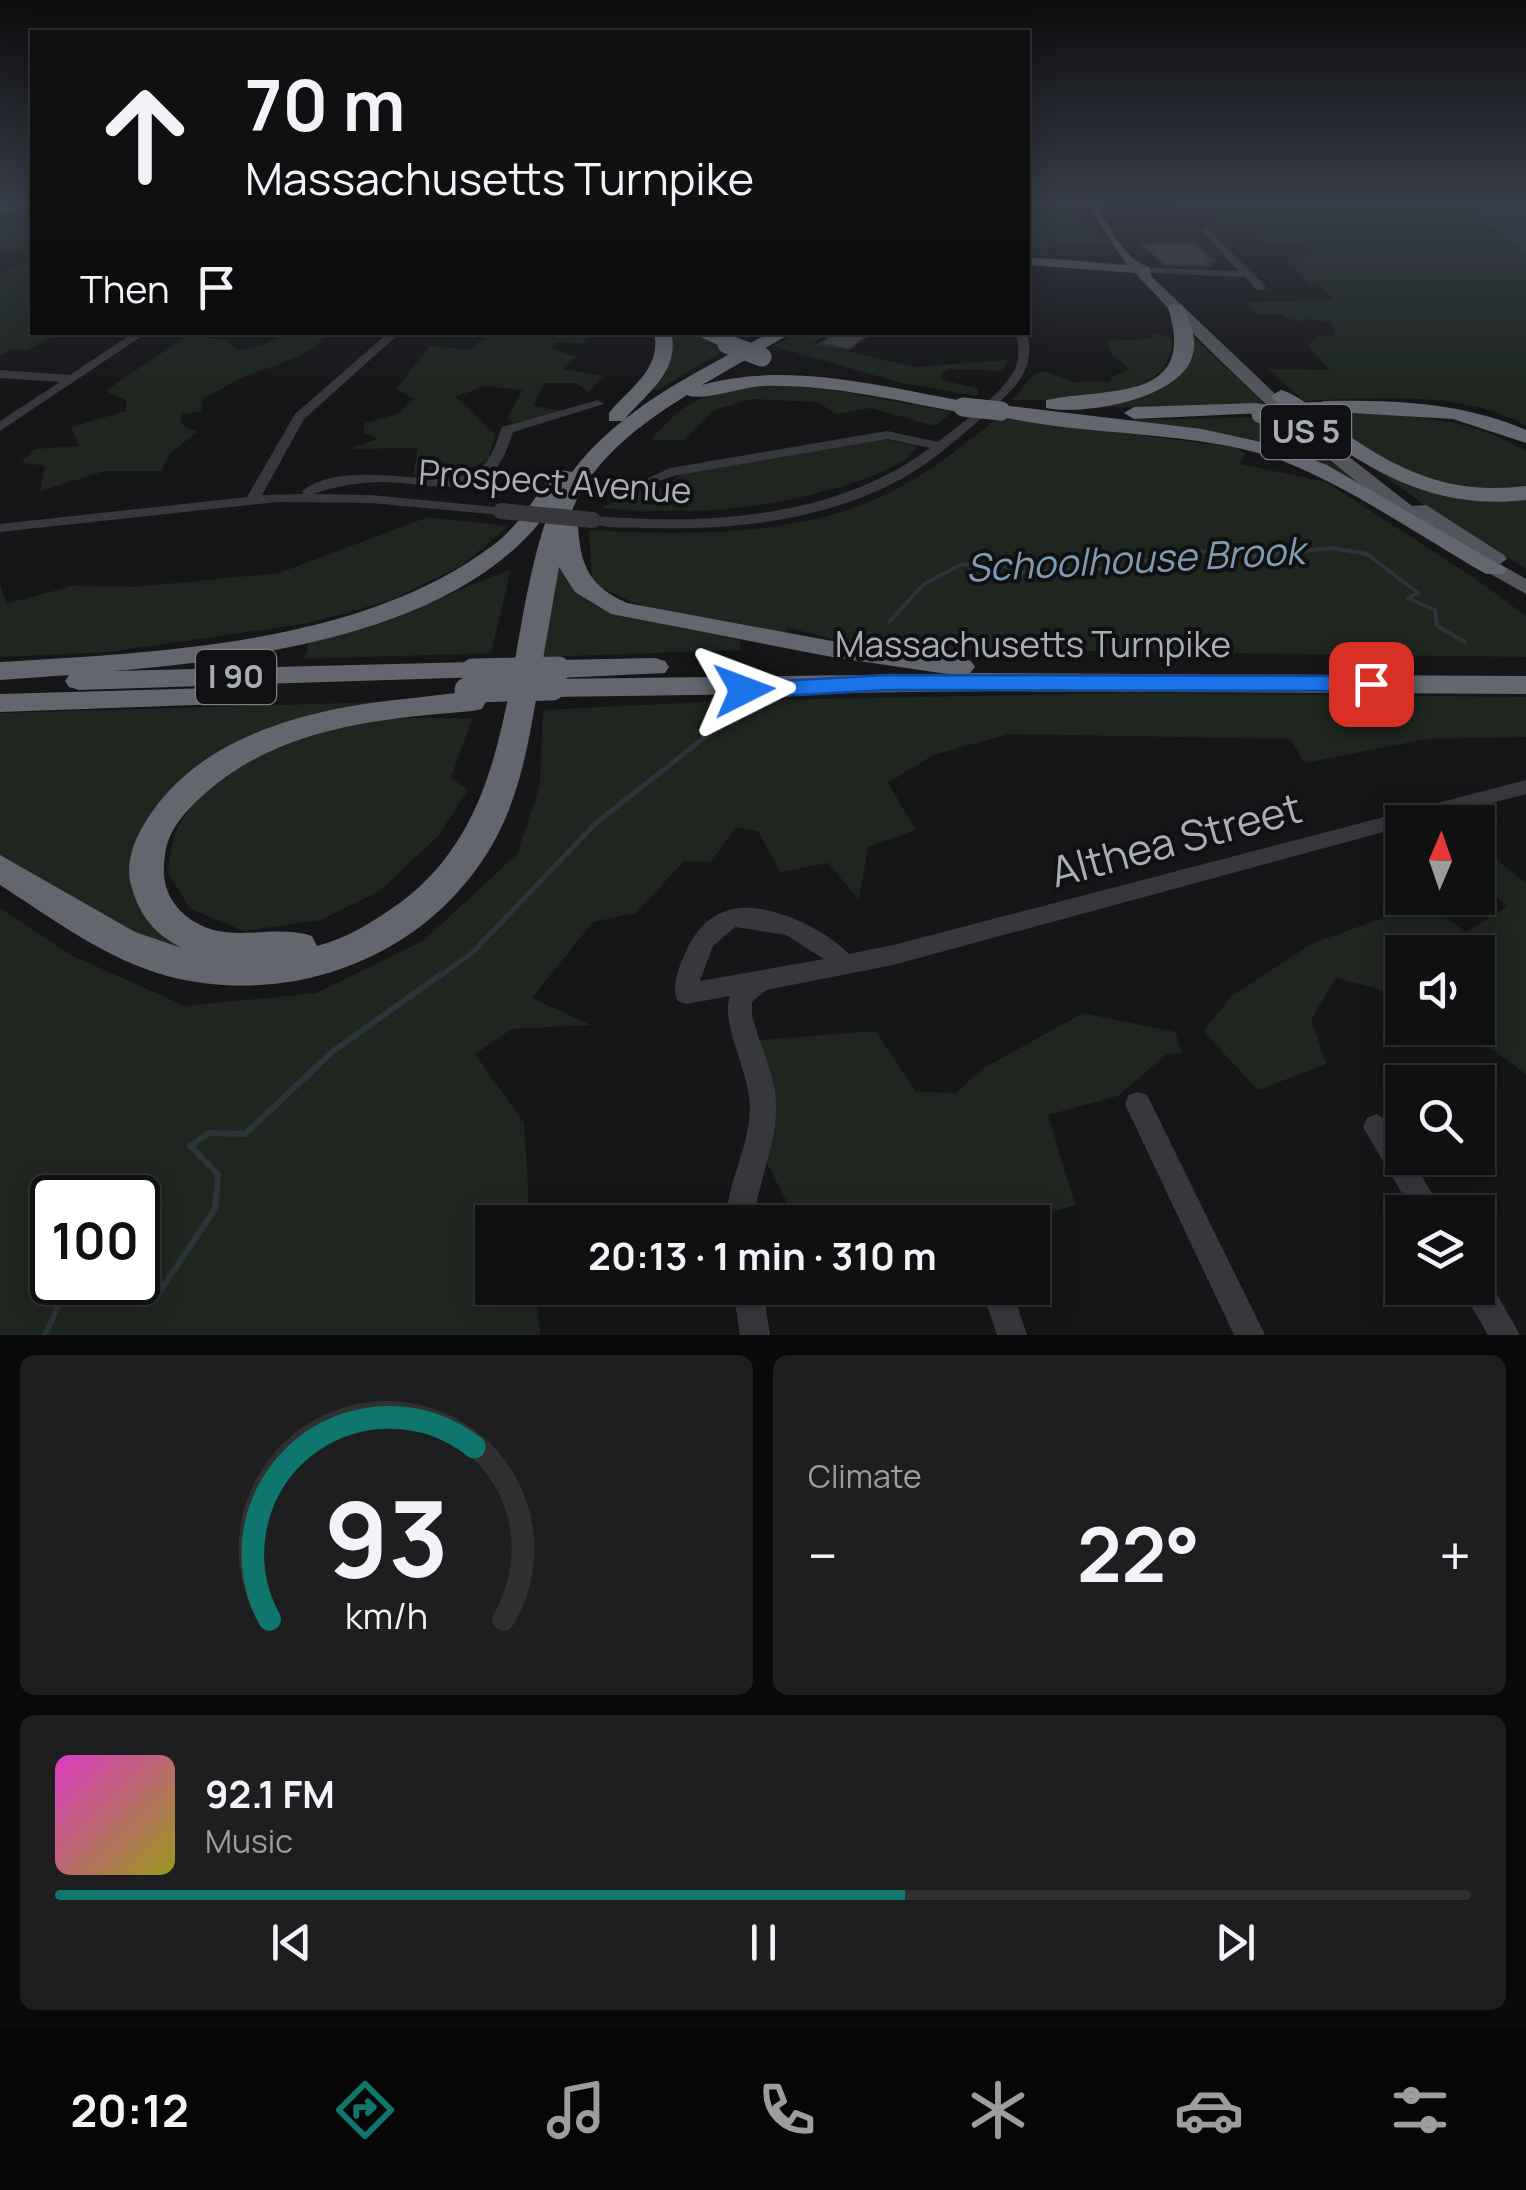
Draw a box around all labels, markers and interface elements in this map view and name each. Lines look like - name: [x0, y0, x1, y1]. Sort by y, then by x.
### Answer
- text: 70 m: [245, 56, 405, 152]
- icon: ahead: [80, 70, 210, 200]
- text: Massachusetts Turnpike: [245, 147, 754, 209]
- icon: arrive: [189, 260, 244, 315]
- text: Then: [80, 262, 169, 314]
- road number: US 5: [1261, 405, 1351, 459]
- street label: Prospect Avenue: [417, 448, 693, 514]
- water label: Schoolhouse Brook: [964, 523, 1310, 593]
- street label: Massachusetts Turnpike: [835, 620, 1231, 668]
- position arrow: [692, 638, 796, 742]
- pin: [1329, 642, 1414, 727]
- road number: I 90: [196, 650, 276, 704]
- icon: arrive: [1344, 657, 1399, 712]
- street label: Althea Street: [1044, 778, 1308, 900]
- north arrow: [1385, 805, 1495, 915]
- map controls: [1385, 805, 1495, 1305]
- button: sound: [1385, 935, 1495, 1045]
- button: search: [1385, 1065, 1495, 1175]
- speed limit sign: 100: [30, 1175, 160, 1305]
- button: layers: [1385, 1195, 1495, 1305]
- text: 20:13 · 1 min · 310 m: [588, 1229, 937, 1281]
- text: Climate: [808, 1454, 922, 1498]
- text: 93: [324, 1466, 449, 1608]
- text: 22°: [1077, 1502, 1200, 1605]
- text: −: [808, 1517, 838, 1593]
- text: +: [1439, 1517, 1471, 1593]
- text: km/h: [345, 1591, 428, 1640]
- text: 92.1 FM: [205, 1767, 335, 1819]
- text: Music: [205, 1819, 293, 1863]
- icon: previous: [264, 1915, 319, 1970]
- icon: pause: [736, 1915, 791, 1970]
- icon: next: [1208, 1915, 1263, 1970]
- icon: directions: [330, 2075, 400, 2145]
- icon: music: [541, 2075, 611, 2145]
- icon: phone: [752, 2075, 822, 2145]
- icon: climate: [963, 2075, 1033, 2145]
- icon: car: [1174, 2075, 1244, 2145]
- icon: filters: [1385, 2075, 1455, 2145]
- text: 20:12: [71, 2079, 189, 2141]

